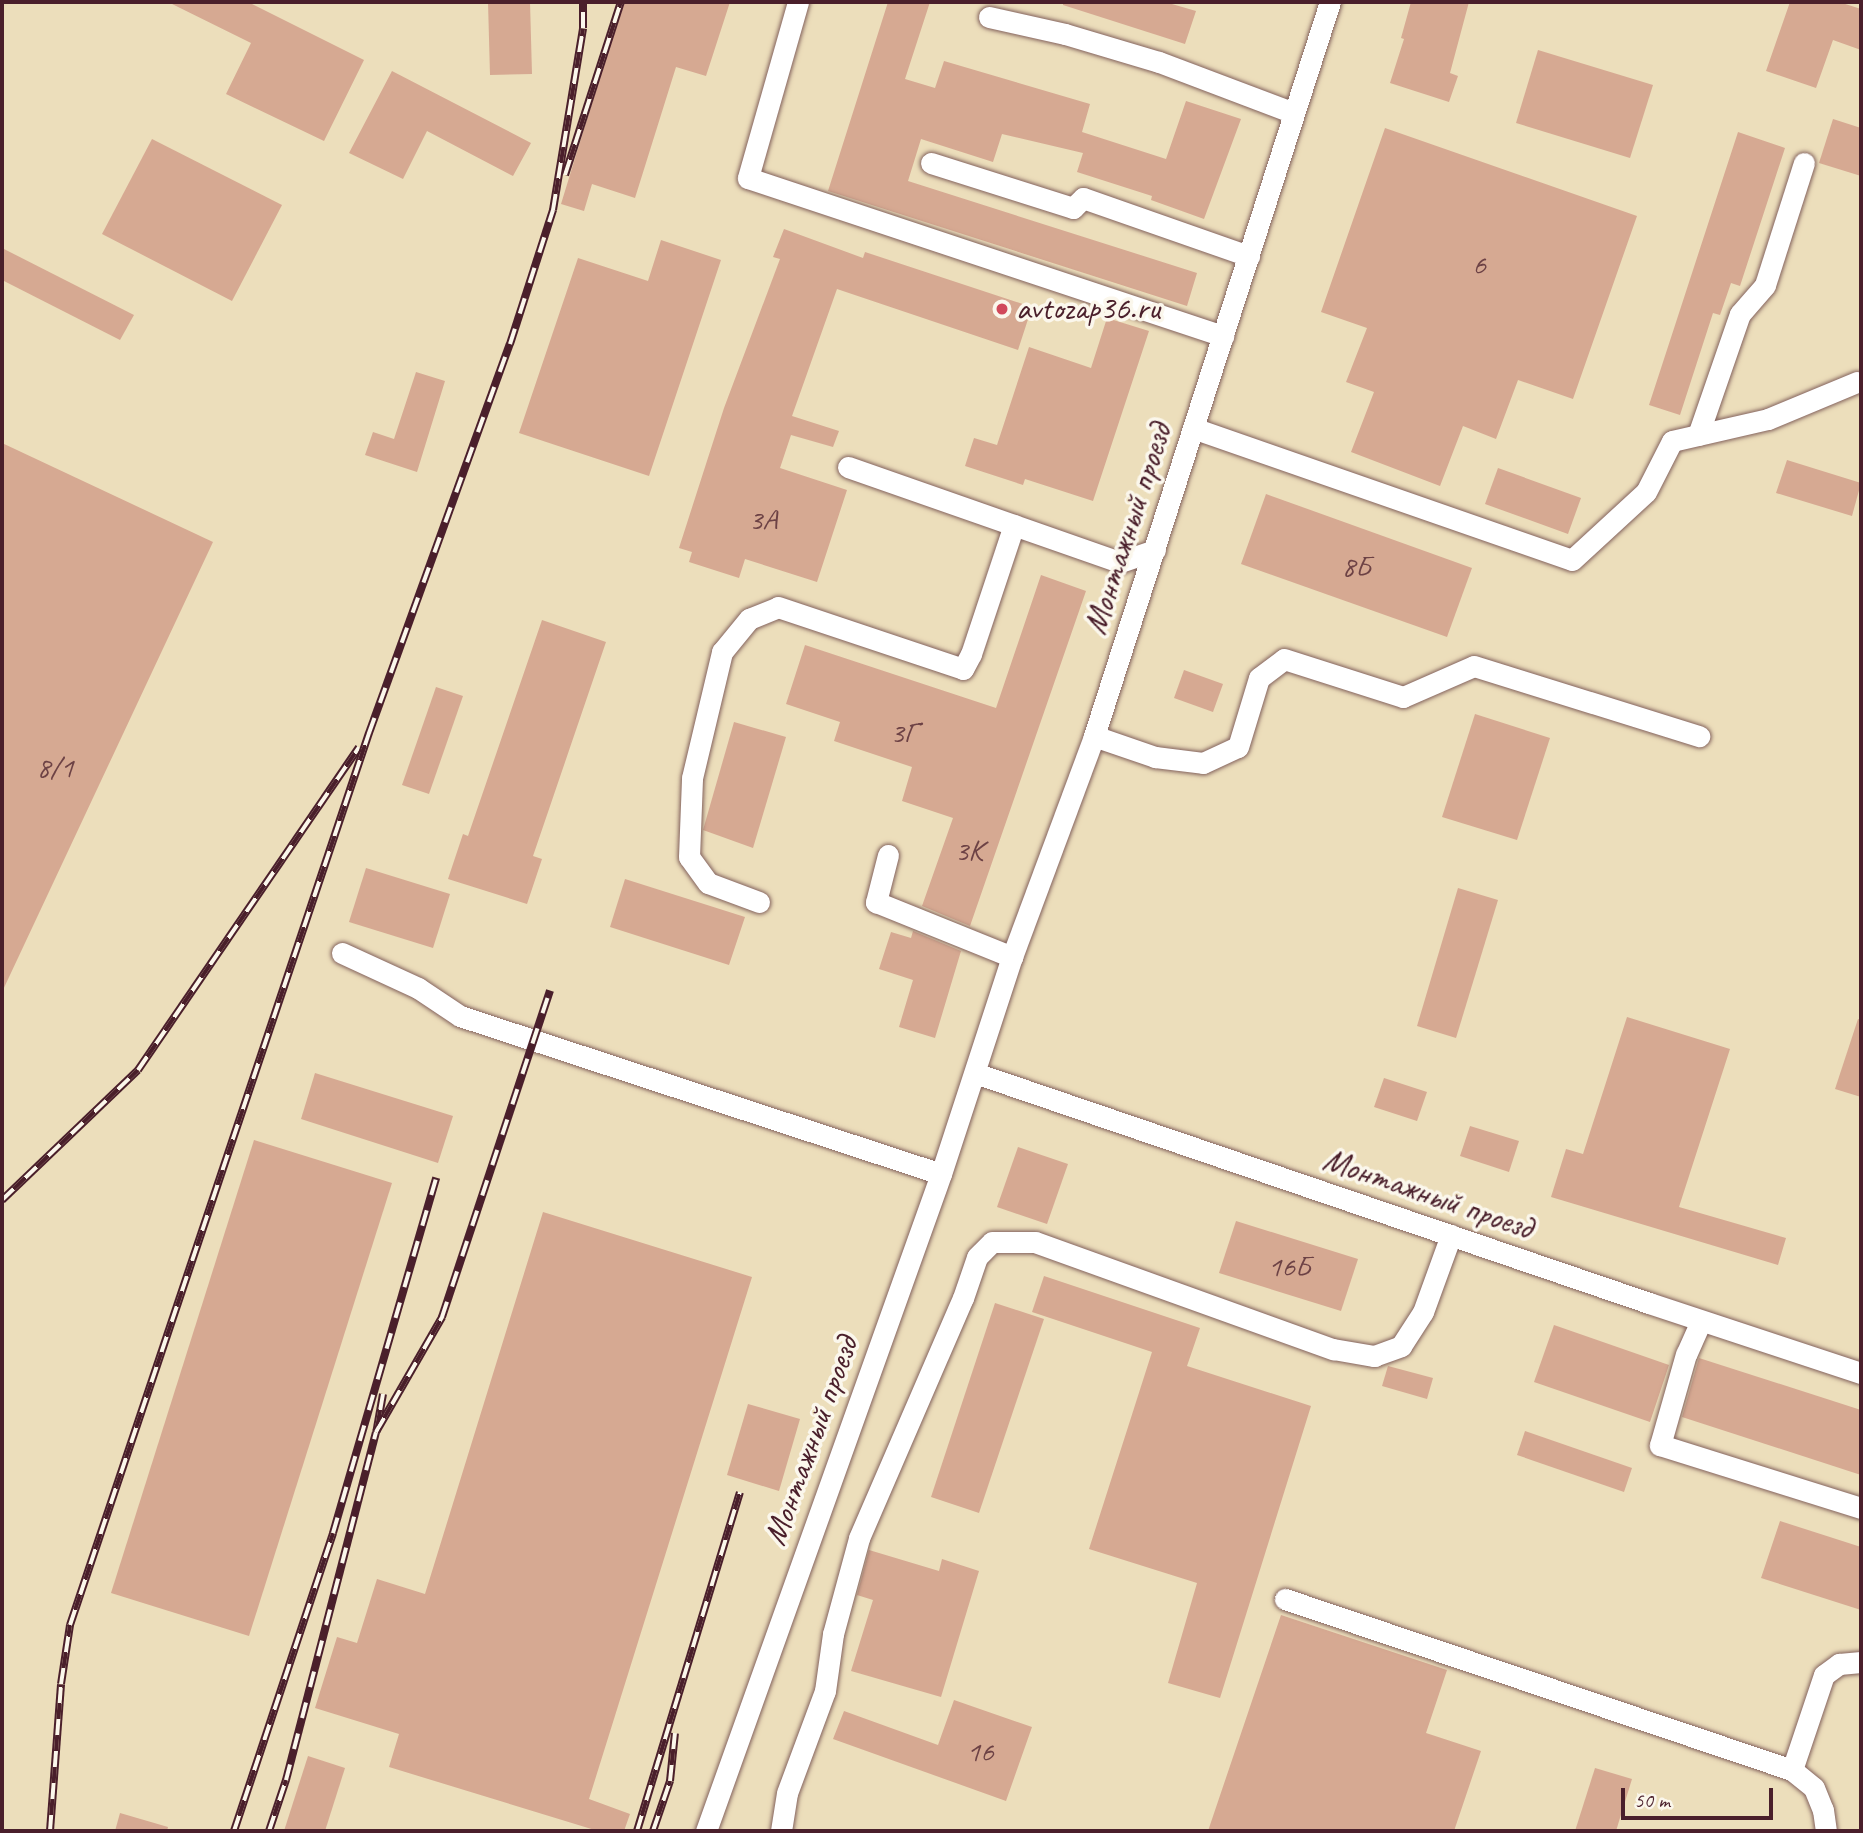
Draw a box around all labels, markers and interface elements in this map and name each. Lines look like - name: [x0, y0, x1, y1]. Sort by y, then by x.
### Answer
- house number: 6: [1472, 246, 1486, 282]
- place label: avtozap36.ru: [1016, 289, 1160, 329]
- marker: avtozap36.ru: [994, 301, 1010, 317]
- street label: Монтажный проезд: [1075, 419, 1181, 639]
- house number: 3А: [749, 501, 777, 537]
- house number: 8Б: [1342, 548, 1370, 584]
- house number: 3Г: [890, 714, 918, 750]
- house number: 8/1: [37, 749, 73, 785]
- house number: 3К: [955, 832, 983, 868]
- street label: Монтажный проезд: [1318, 1140, 1538, 1248]
- house number: 16Б: [1268, 1248, 1310, 1284]
- street label: Монтажный проезд: [755, 1331, 867, 1551]
- house number: 16: [967, 1733, 993, 1769]
- scale bar: [1625, 1773, 1777, 1817]
- text: 50 m: [1634, 1787, 1670, 1813]

